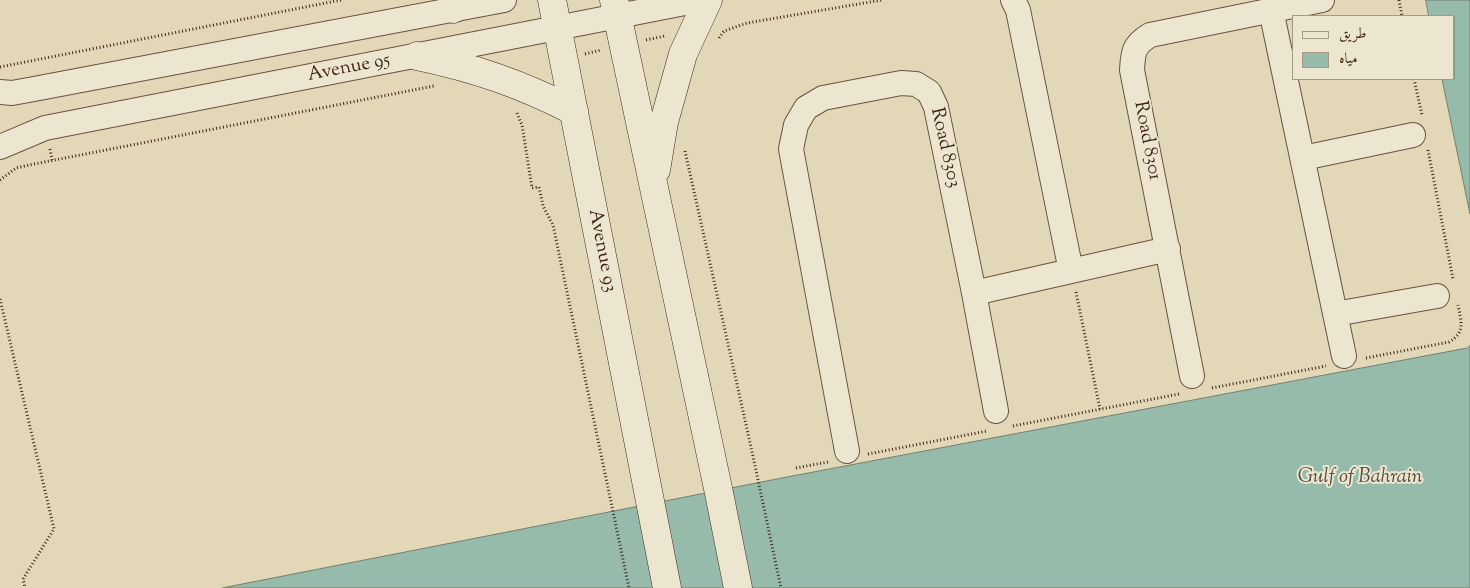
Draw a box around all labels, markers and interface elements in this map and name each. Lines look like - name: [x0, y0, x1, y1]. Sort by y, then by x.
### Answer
- legend: [1292, 15, 1455, 80]
- text: طريق: [1339, 24, 1366, 45]
- text: مياه: [1339, 49, 1357, 70]
- street label: Avenue 95: [306, 50, 392, 88]
- street label: Road 8301: [1127, 100, 1165, 182]
- street label: Road 8303: [924, 106, 964, 190]
- street label: Avenue 93: [582, 207, 620, 295]
- water label: Gulf of Bahrain: [1298, 467, 1422, 491]

